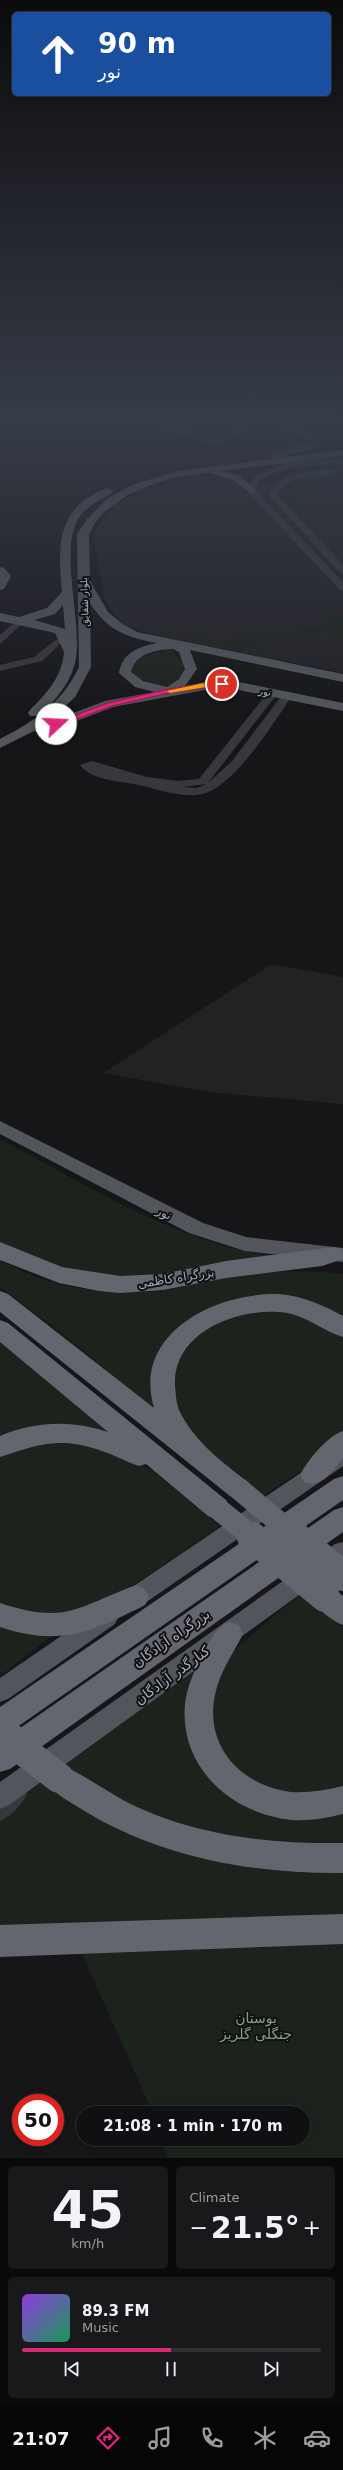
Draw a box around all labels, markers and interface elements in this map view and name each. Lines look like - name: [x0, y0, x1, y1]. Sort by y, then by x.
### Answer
- text: 90 m: [98, 27, 176, 60]
- icon: ahead: [32, 28, 84, 80]
- text: نور: [98, 61, 121, 82]
- street label: بلوار شقایق: [78, 577, 91, 627]
- pin: [205, 667, 239, 701]
- icon: arrive: [211, 673, 233, 695]
- street label: نور: [257, 685, 272, 698]
- position arrow: [35, 703, 77, 745]
- street label: نور: [153, 1203, 174, 1224]
- street label: بزرگراه کاظمی: [137, 1265, 215, 1292]
- street label: بزرگراه آزادگان: [129, 1606, 213, 1671]
- street label: کنارگذر آزادگان: [131, 1642, 214, 1708]
- park label: بوستان جنگلی گلریز: [219, 2010, 292, 2043]
- speed limit sign: 50: [12, 2094, 64, 2146]
- text: 21:08 · 1 min · 170 m: [103, 2117, 283, 2135]
- text: 45: [52, 2180, 124, 2240]
- text: Climate: [190, 2190, 240, 2205]
- text: 21.5°: [211, 2210, 300, 2245]
- text: −: [190, 2215, 208, 2240]
- text: +: [303, 2215, 321, 2240]
- text: km/h: [71, 2236, 104, 2251]
- text: 89.3 FM: [82, 2302, 149, 2320]
- text: Music: [82, 2320, 119, 2335]
- icon: previous: [61, 2358, 83, 2380]
- icon: pause: [160, 2358, 182, 2380]
- icon: next: [260, 2358, 282, 2380]
- icon: directions: [94, 2424, 122, 2452]
- icon: music: [146, 2424, 174, 2452]
- icon: phone: [198, 2424, 226, 2452]
- icon: climate: [251, 2424, 279, 2452]
- icon: car: [303, 2424, 331, 2452]
- text: 21:07: [12, 2428, 69, 2449]

